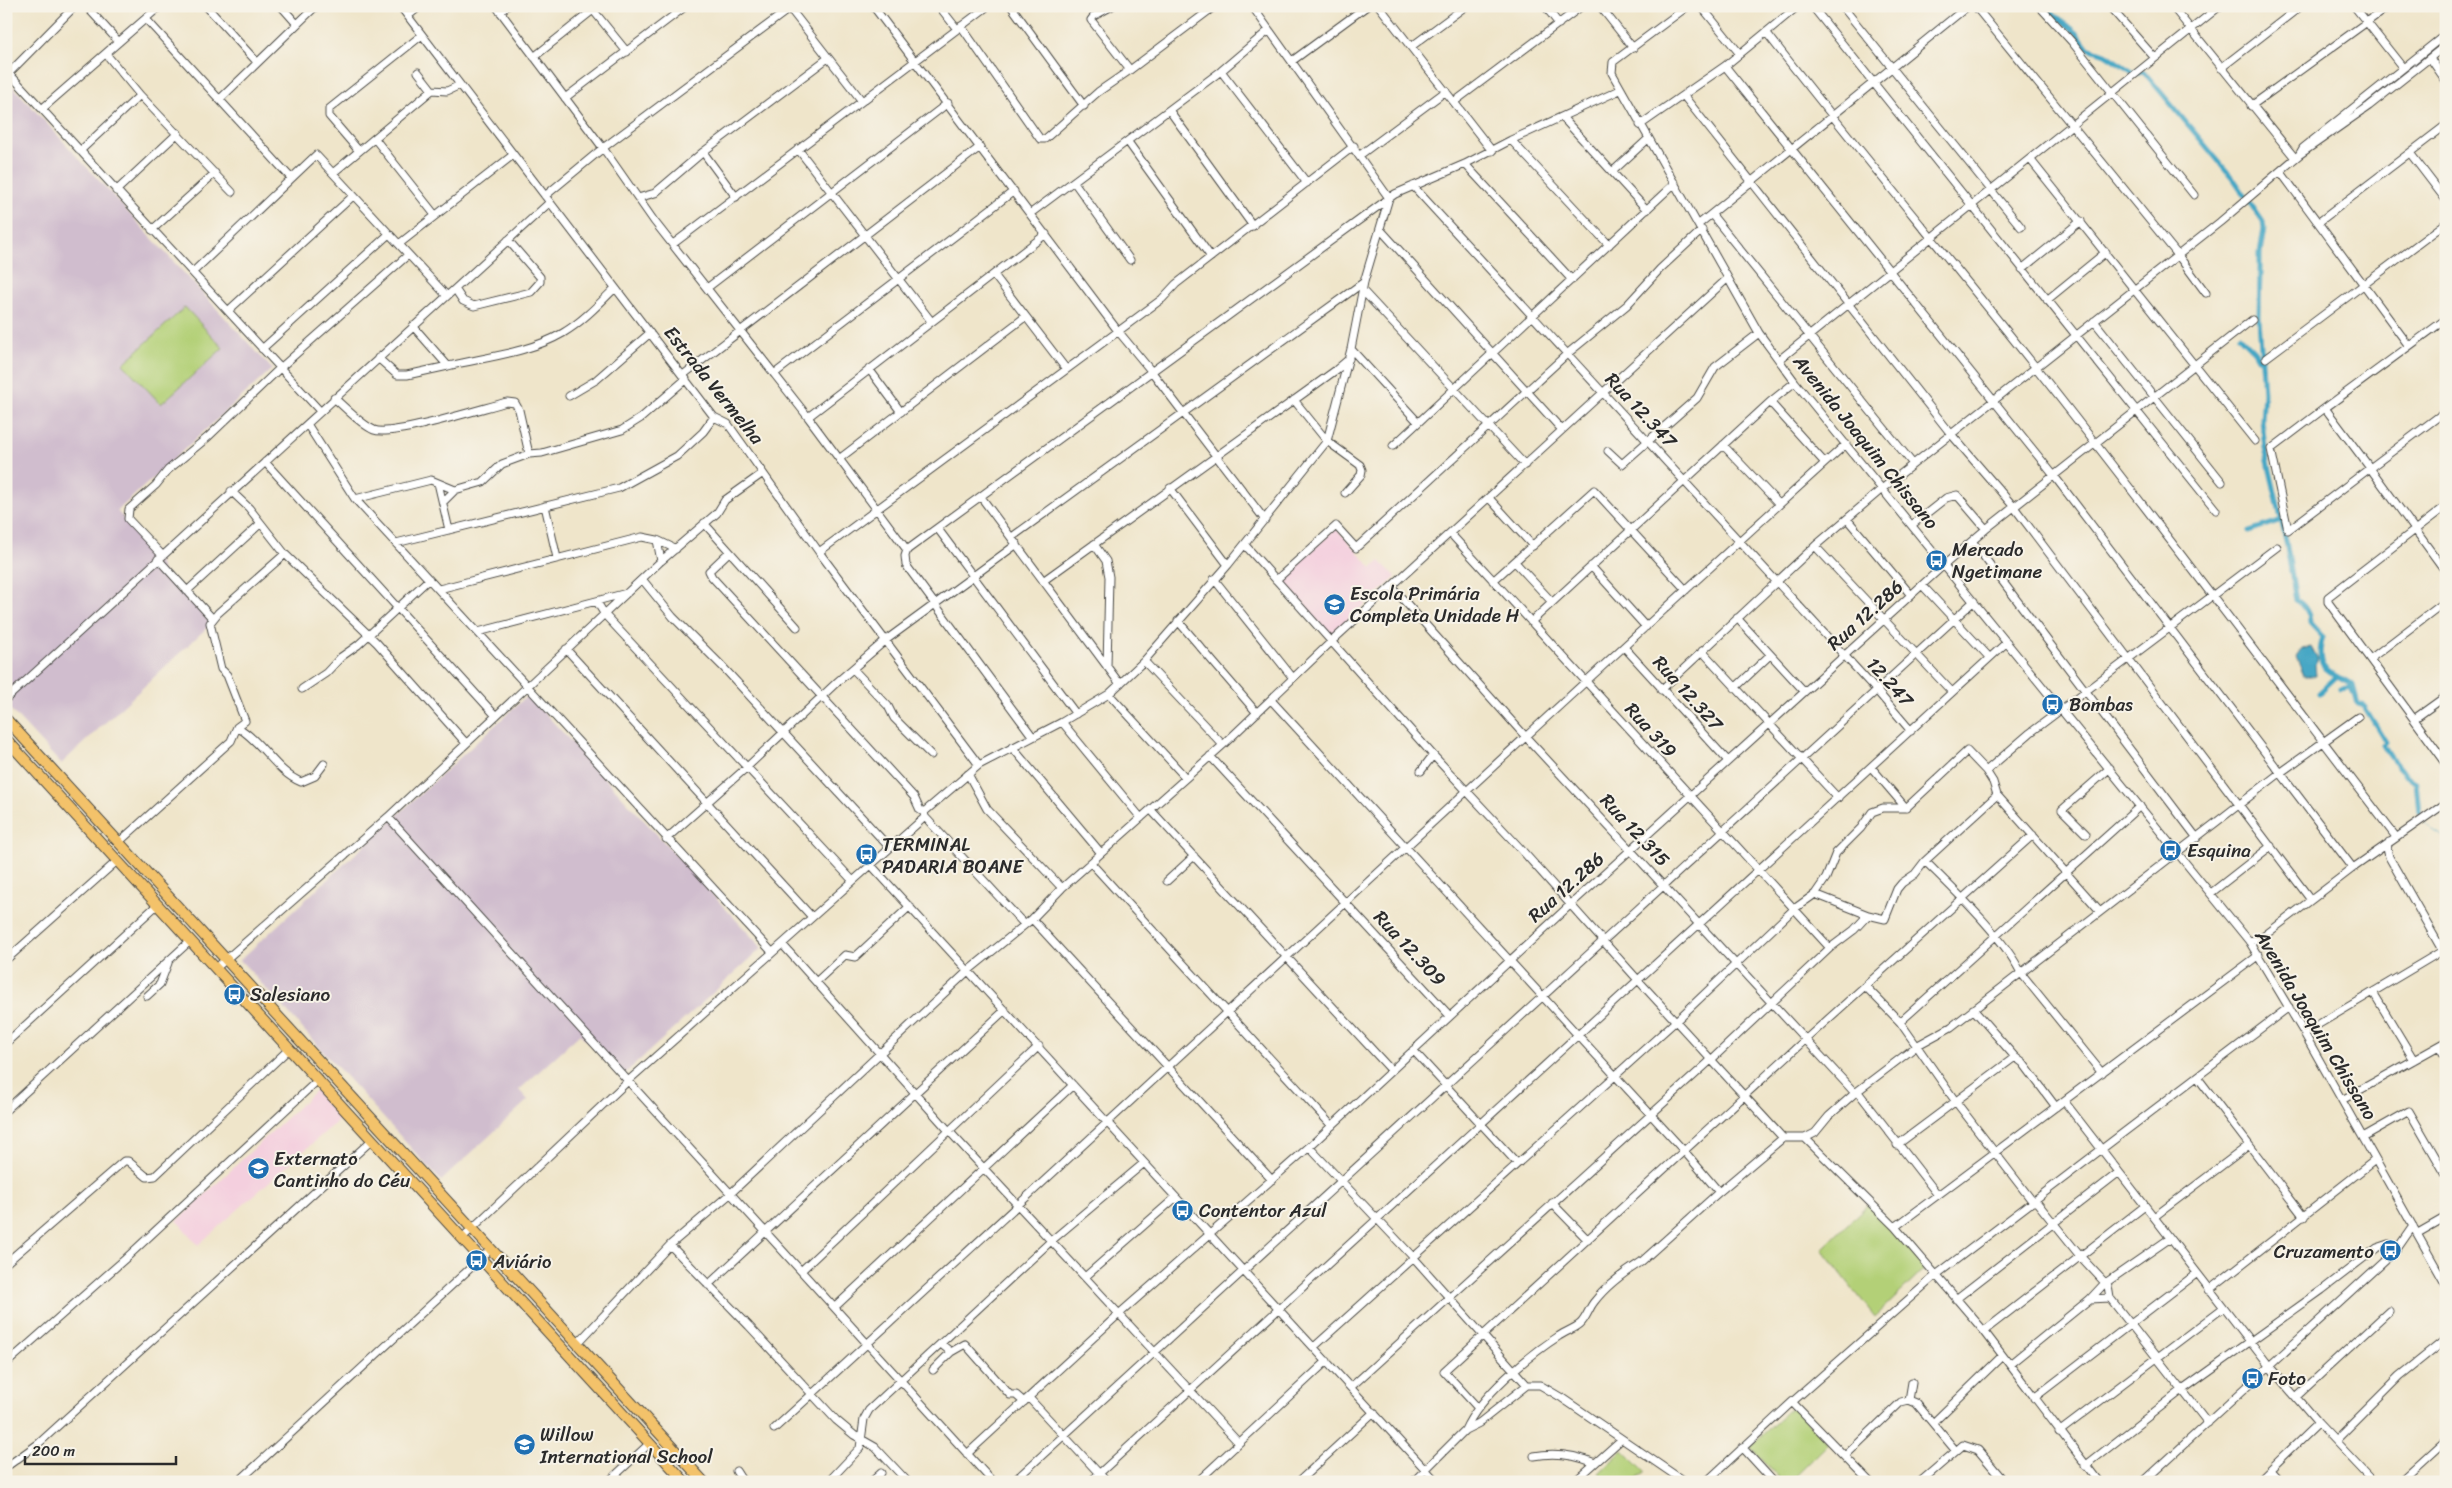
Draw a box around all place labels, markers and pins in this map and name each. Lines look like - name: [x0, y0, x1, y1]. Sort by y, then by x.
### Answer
- place label: Mercado Ngetimane: [1952, 533, 2042, 588]
- bus stop icon: Mercado Ngetimane: [1924, 548, 1948, 572]
- place label: Escola Primária Completa Unidade H: [1350, 577, 1520, 632]
- school or university icon: Escola Primária Completa Unidade H: [1322, 592, 1346, 616]
- place label: Bombas: [2069, 688, 2133, 721]
- bus stop icon: Bombas: [2041, 692, 2065, 716]
- place label: TERMINAL PADARIA BOANE: [882, 828, 1025, 883]
- place label: Esquina: [2187, 834, 2251, 867]
- bus stop icon: Esquina: [2159, 838, 2183, 862]
- bus stop icon: TERMINAL PADARIA BOANE: [854, 843, 878, 867]
- place label: Salesiano: [250, 978, 330, 1011]
- bus stop icon: Salesiano: [222, 982, 246, 1006]
- place label: Externato Cantinho do Céu: [274, 1142, 410, 1197]
- school or university icon: Externato Cantinho do Céu: [246, 1157, 270, 1181]
- place label: Contentor Azul: [1199, 1194, 1327, 1227]
- bus stop icon: Contentor Azul: [1171, 1198, 1195, 1222]
- place label: Cruzamento: [2274, 1235, 2374, 1268]
- bus stop icon: Cruzamento: [2378, 1239, 2402, 1263]
- place label: Aviário: [492, 1245, 552, 1278]
- bus stop icon: Aviário: [465, 1249, 489, 1273]
- place label: Foto: [2268, 1362, 2306, 1395]
- bus stop icon: Foto: [2240, 1366, 2264, 1390]
- place label: Willow International School: [539, 1418, 713, 1473]
- school or university icon: Willow International School: [512, 1433, 536, 1457]

